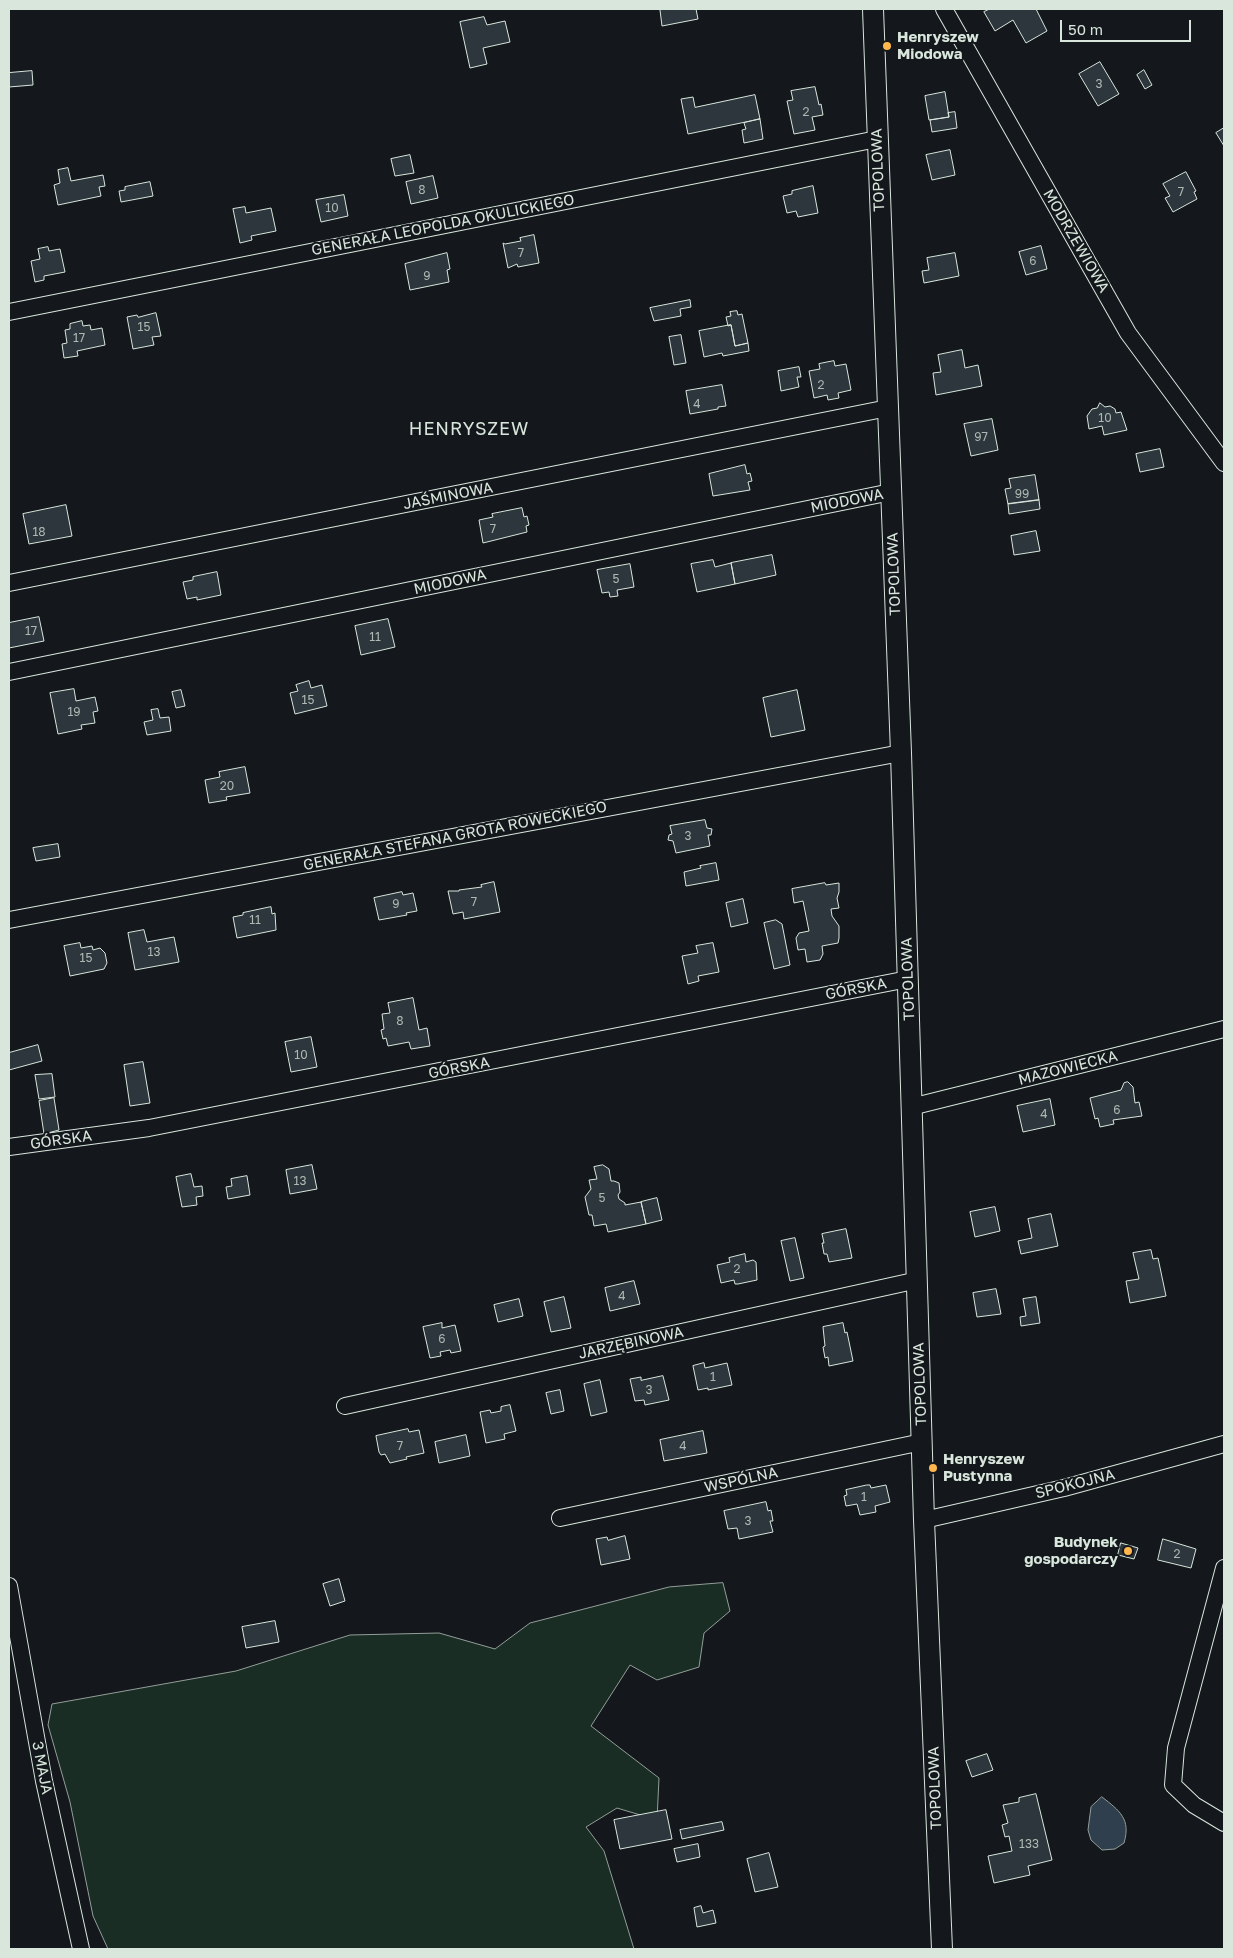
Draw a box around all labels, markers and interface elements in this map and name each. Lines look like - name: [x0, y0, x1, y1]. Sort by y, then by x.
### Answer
- scale bar: [1063, 10, 1194, 42]
- text: 50 m: [1068, 20, 1103, 38]
- place label: Henryszew Miodowa: [897, 28, 979, 63]
- marker: Henryszew Miodowa: [881, 40, 893, 52]
- house number: 3: [1095, 77, 1103, 91]
- house number: 2: [803, 105, 809, 119]
- street label: TOPOLOWA: [868, 128, 888, 212]
- house number: 8: [418, 183, 426, 197]
- house number: 7: [1178, 185, 1184, 199]
- street label: MODRZEWIOWA: [1039, 186, 1113, 296]
- street label: GENERAŁA LEOPOLDA OKULICKIEGO: [310, 191, 576, 259]
- house number: 10: [325, 201, 339, 215]
- house number: 7: [518, 246, 524, 260]
- house number: 6: [1029, 254, 1037, 268]
- house number: 9: [423, 269, 431, 283]
- house number: 15: [138, 320, 150, 334]
- house number: 17: [73, 331, 85, 345]
- house number: 2: [818, 378, 824, 392]
- house number: 4: [693, 397, 701, 411]
- house number: 10: [1098, 411, 1112, 425]
- district label: HENRYSZEW: [408, 418, 530, 440]
- house number: 97: [974, 430, 988, 444]
- street label: JAŚMINOWA: [402, 478, 494, 514]
- street label: MIODOWA: [809, 485, 885, 517]
- house number: 99: [1015, 487, 1029, 501]
- house number: 7: [490, 522, 496, 536]
- house number: 18: [32, 525, 46, 539]
- street label: TOPOLOWA: [884, 532, 904, 616]
- street label: MIODOWA: [412, 566, 488, 598]
- house number: 5: [613, 572, 619, 586]
- house number: 17: [25, 624, 37, 638]
- house number: 11: [369, 630, 381, 644]
- house number: 15: [302, 693, 314, 707]
- house number: 19: [67, 705, 81, 719]
- house number: 20: [220, 779, 234, 793]
- street label: GENERAŁA STEFANA GROTA ROWECKIEGO: [302, 798, 608, 874]
- house number: 3: [684, 829, 692, 843]
- house number: 7: [471, 895, 477, 909]
- house number: 9: [392, 897, 400, 911]
- house number: 11: [249, 913, 261, 927]
- street label: TOPOLOWA: [898, 937, 918, 1021]
- house number: 13: [148, 945, 160, 959]
- house number: 15: [80, 951, 92, 965]
- street label: GÓRSKA: [824, 974, 888, 1004]
- house number: 8: [396, 1014, 404, 1028]
- street label: MAZOWIECKA: [1016, 1047, 1120, 1089]
- house number: 10: [294, 1048, 308, 1062]
- street label: GÓRSKA: [427, 1053, 491, 1083]
- house number: 6: [1113, 1103, 1121, 1117]
- house number: 4: [1040, 1107, 1048, 1121]
- street label: GÓRSKA: [29, 1127, 93, 1153]
- house number: 13: [294, 1174, 306, 1188]
- house number: 5: [599, 1191, 605, 1205]
- house number: 2: [734, 1262, 740, 1276]
- house number: 4: [618, 1289, 626, 1303]
- street label: JARZĘBINOWA: [577, 1323, 685, 1363]
- house number: 6: [438, 1332, 446, 1346]
- street label: TOPOLOWA: [910, 1342, 930, 1426]
- house number: 1: [710, 1370, 716, 1384]
- house number: 3: [645, 1383, 653, 1397]
- house number: 7: [397, 1439, 403, 1453]
- house number: 4: [679, 1439, 687, 1453]
- place label: Henryszew Pustynna: [943, 1450, 1025, 1485]
- marker: Henryszew Pustynna: [927, 1462, 939, 1474]
- street label: WSPÓLNA: [703, 1463, 779, 1497]
- street label: SPOKOJNA: [1033, 1465, 1117, 1503]
- house number: 1: [861, 1490, 867, 1504]
- house number: 3: [744, 1514, 752, 1528]
- place label: Budynek gospodarczy: [1024, 1533, 1118, 1568]
- marker: Budynek gospodarczy: [1122, 1545, 1134, 1557]
- house number: 2: [1174, 1547, 1180, 1561]
- street label: 3 MAJA: [28, 1740, 56, 1796]
- street label: TOPOLOWA: [925, 1746, 945, 1830]
- house number: 133: [1019, 1837, 1039, 1851]

